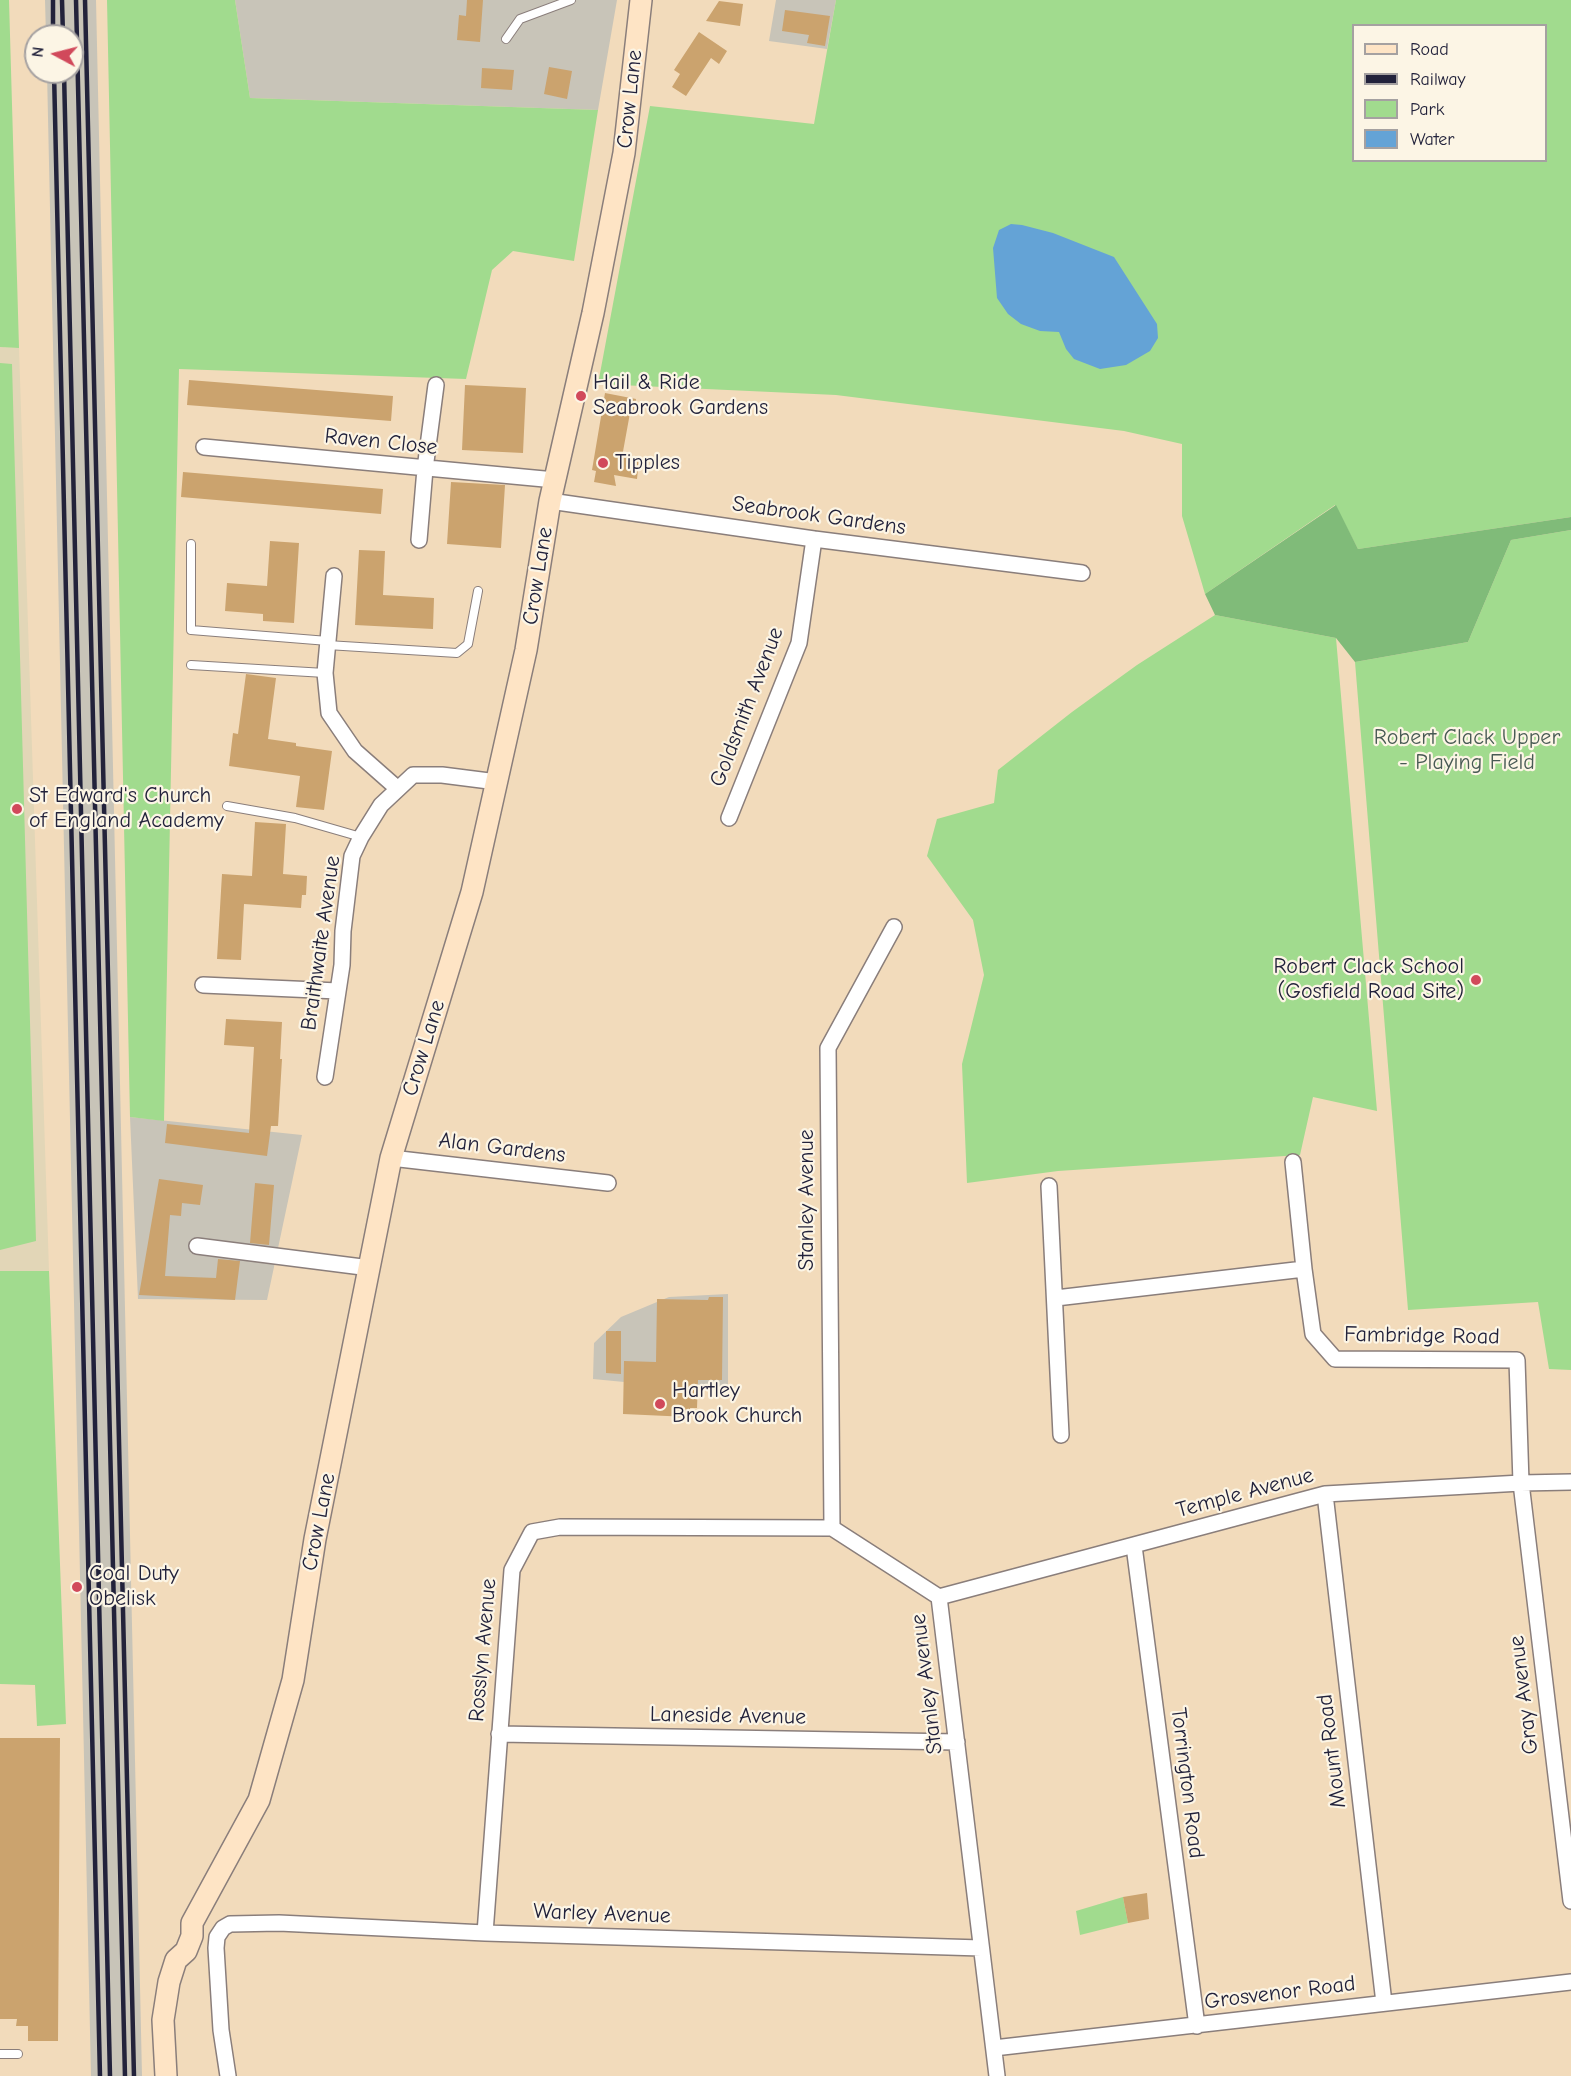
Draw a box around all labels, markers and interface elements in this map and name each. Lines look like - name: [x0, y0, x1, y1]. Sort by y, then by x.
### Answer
- north arrow: [24, 24, 84, 84]
- legend: [1352, 24, 1547, 162]
- text: Road: [1410, 39, 1449, 60]
- text: N: [29, 46, 48, 58]
- street label: Crow Lane: [612, 48, 648, 150]
- text: Railway: [1410, 69, 1466, 90]
- text: Park: [1410, 99, 1444, 120]
- text: Water: [1410, 129, 1454, 150]
- place label: Hail & Ride Seabrook Gardens: [593, 370, 768, 422]
- marker: Hail & Ride Seabrook Gardens: [574, 389, 588, 403]
- street label: Raven Close: [323, 423, 439, 461]
- place label: Tipples: [615, 450, 680, 476]
- marker: Tipples: [596, 456, 610, 470]
- street label: Seabrook Gardens: [730, 491, 908, 541]
- street label: Crow Lane: [517, 525, 559, 627]
- street label: Goldsmith Avenue: [704, 624, 790, 790]
- park label: Robert Clack Upper - Playing Field: [1374, 725, 1560, 776]
- place label: St Edward's Church of England Academy: [29, 783, 224, 834]
- marker: St Edward's Church of England Academy: [10, 802, 24, 816]
- street label: Braithwaite Avenue: [296, 854, 346, 1032]
- place label: Robert Clack School (Gosfield Road Site): [1273, 954, 1464, 1005]
- marker: Robert Clack School (Gosfield Road Site): [1469, 973, 1483, 987]
- street label: Crow Lane: [397, 997, 451, 1099]
- street label: Alan Gardens: [437, 1127, 567, 1169]
- street label: Stanley Avenue: [794, 1129, 820, 1271]
- street label: Fambridge Road: [1344, 1321, 1500, 1351]
- place label: Hartley Brook Church: [672, 1378, 802, 1430]
- marker: Hartley Brook Church: [653, 1397, 667, 1411]
- street label: Temple Avenue: [1174, 1462, 1316, 1524]
- street label: Crow Lane: [297, 1471, 341, 1573]
- place label: Coal Duty Obelisk: [89, 1561, 179, 1612]
- street label: Rosslyn Avenue: [464, 1577, 502, 1723]
- marker: Coal Duty Obelisk: [70, 1580, 84, 1594]
- street label: Stanley Avenue: [905, 1612, 949, 1756]
- street label: Gray Avenue: [1504, 1634, 1544, 1756]
- street label: Mount Road: [1312, 1693, 1352, 1809]
- street label: Laneside Avenue: [650, 1701, 806, 1731]
- street label: Torrington Road: [1165, 1706, 1209, 1860]
- street label: Warley Avenue: [533, 1898, 671, 1930]
- street label: Grosvenor Road: [1203, 1971, 1357, 2015]

